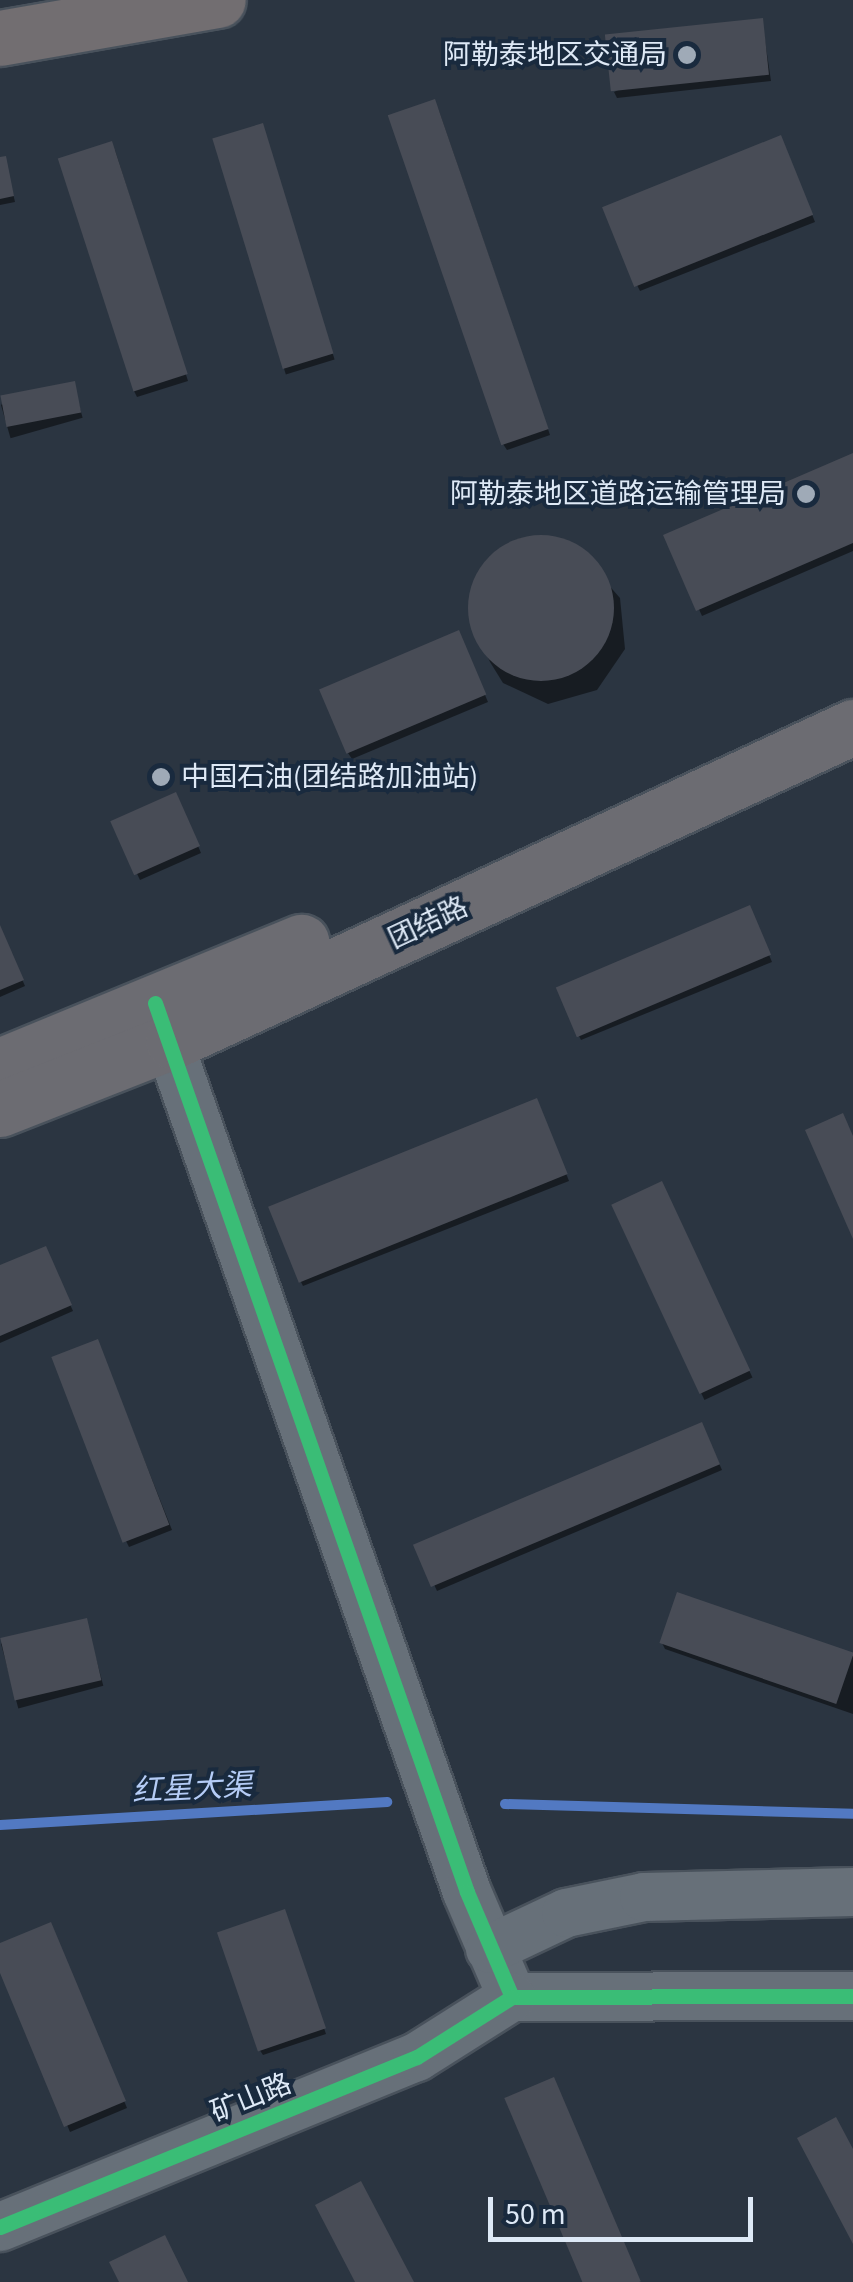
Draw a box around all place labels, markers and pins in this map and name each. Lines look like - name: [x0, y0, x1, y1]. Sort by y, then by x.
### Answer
- place label: 阿勒泰地区交通局: [443, 38, 667, 72]
- marker: 阿勒泰地区交通局: [676, 44, 698, 66]
- place label: 阿勒泰地区道路运输管理局: [450, 477, 786, 511]
- marker: 阿勒泰地区道路运输管理局: [795, 483, 817, 505]
- place label: 中国石油(团结路加油站): [181, 760, 478, 794]
- marker: 中国石油(团结路加油站): [150, 766, 172, 788]

